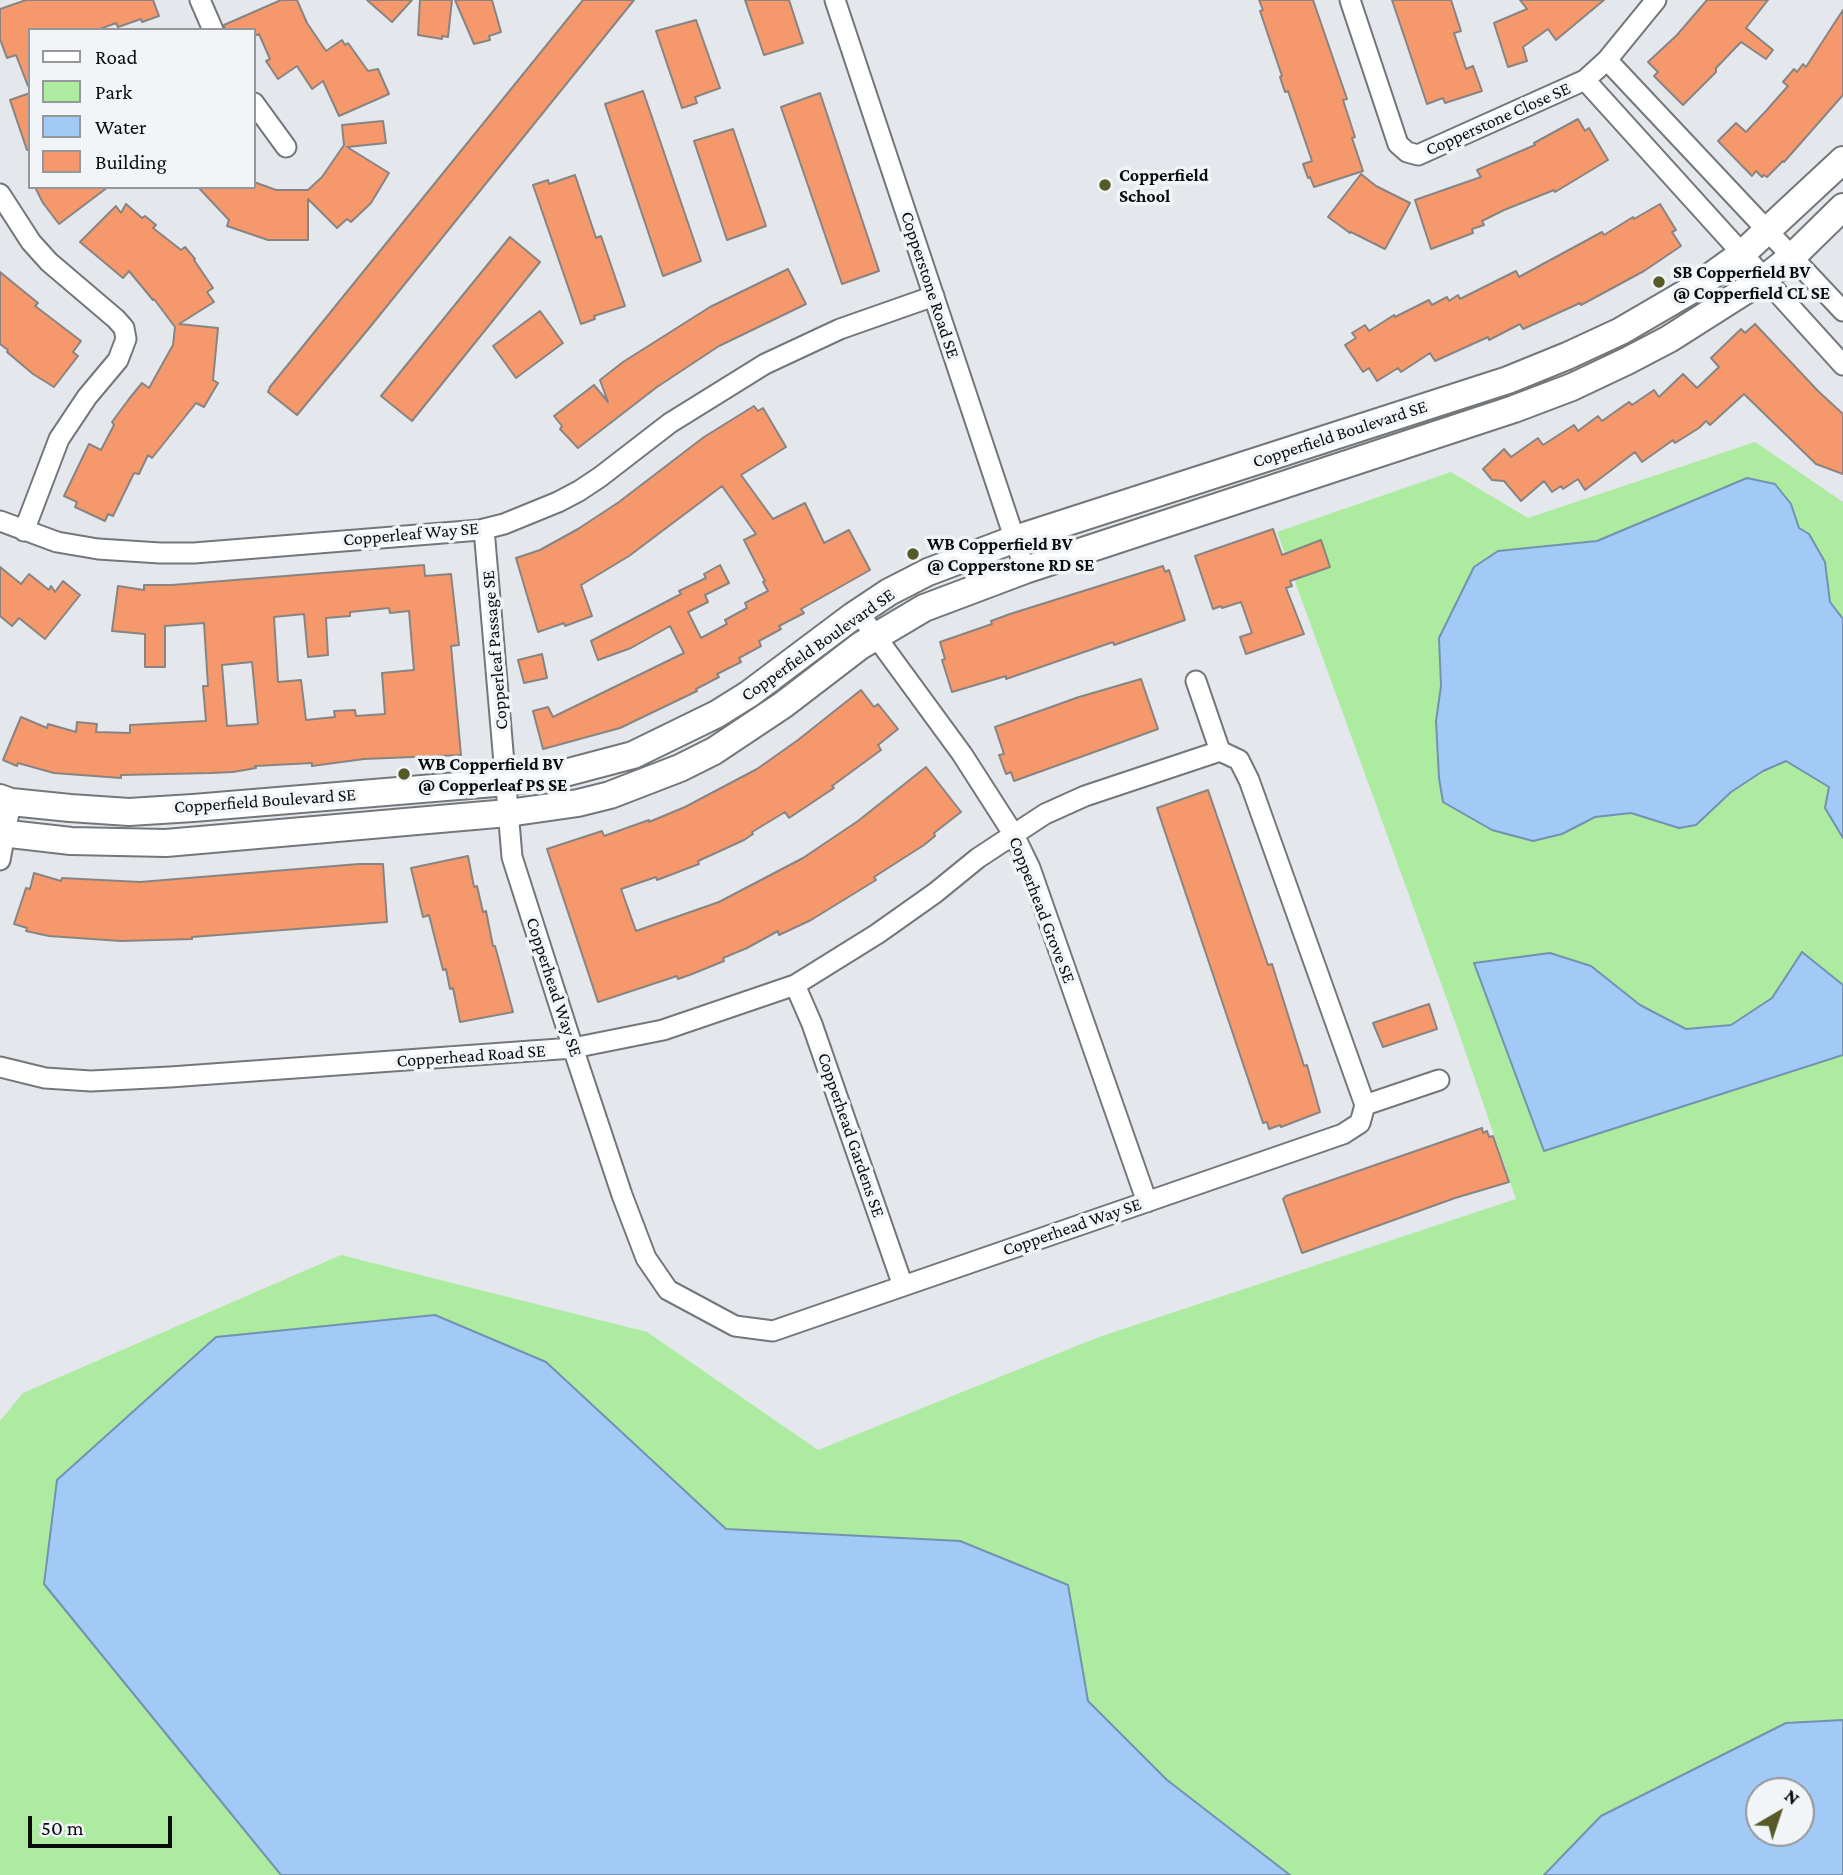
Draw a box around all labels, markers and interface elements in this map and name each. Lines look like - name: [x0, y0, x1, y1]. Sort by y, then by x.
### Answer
- legend: [28, 28, 256, 189]
- text: Road: [95, 45, 138, 69]
- street label: Copperstone Close SE: [1422, 77, 1574, 161]
- text: Park: [95, 80, 132, 104]
- text: Water: [95, 115, 147, 139]
- text: Building: [95, 150, 167, 174]
- place label: Copperfield School: [1119, 164, 1209, 206]
- marker: Copperfield School: [1097, 177, 1113, 193]
- street label: Copperstone Road SE: [896, 209, 964, 361]
- place label: SB Copperfield BV @ Copperfield CL SE: [1673, 261, 1830, 304]
- marker: SB Copperfield BV @ Copperfield CL SE: [1651, 274, 1667, 290]
- street label: Copperfield Boulevard SE: [1250, 396, 1430, 472]
- street label: Copperleaf Way SE: [342, 517, 480, 551]
- place label: WB Copperfield BV @ Copperstone RD SE: [927, 533, 1094, 576]
- marker: WB Copperfield BV @ Copperstone RD SE: [905, 546, 921, 562]
- street label: Copperleaf Passage SE: [477, 569, 513, 731]
- street label: Copperfield Boulevard SE: [737, 584, 899, 706]
- place label: WB Copperfield BV @ Copperleaf PS SE: [418, 753, 567, 796]
- marker: WB Copperfield BV @ Copperleaf PS SE: [396, 766, 412, 782]
- street label: Copperfield Boulevard SE: [173, 784, 357, 818]
- street label: Copperhead Grove SE: [1004, 834, 1080, 986]
- street label: Copperhead Way SE: [521, 915, 587, 1059]
- street label: Copperhead Road SE: [396, 1040, 546, 1072]
- street label: Copperhead Gardens SE: [813, 1050, 889, 1220]
- street label: Copperhead Way SE: [1000, 1193, 1144, 1261]
- north arrow: [1745, 1777, 1815, 1847]
- text: N: [1781, 1785, 1804, 1809]
- scale bar: [32, 1801, 175, 1845]
- text: 50 m: [41, 1816, 84, 1840]

